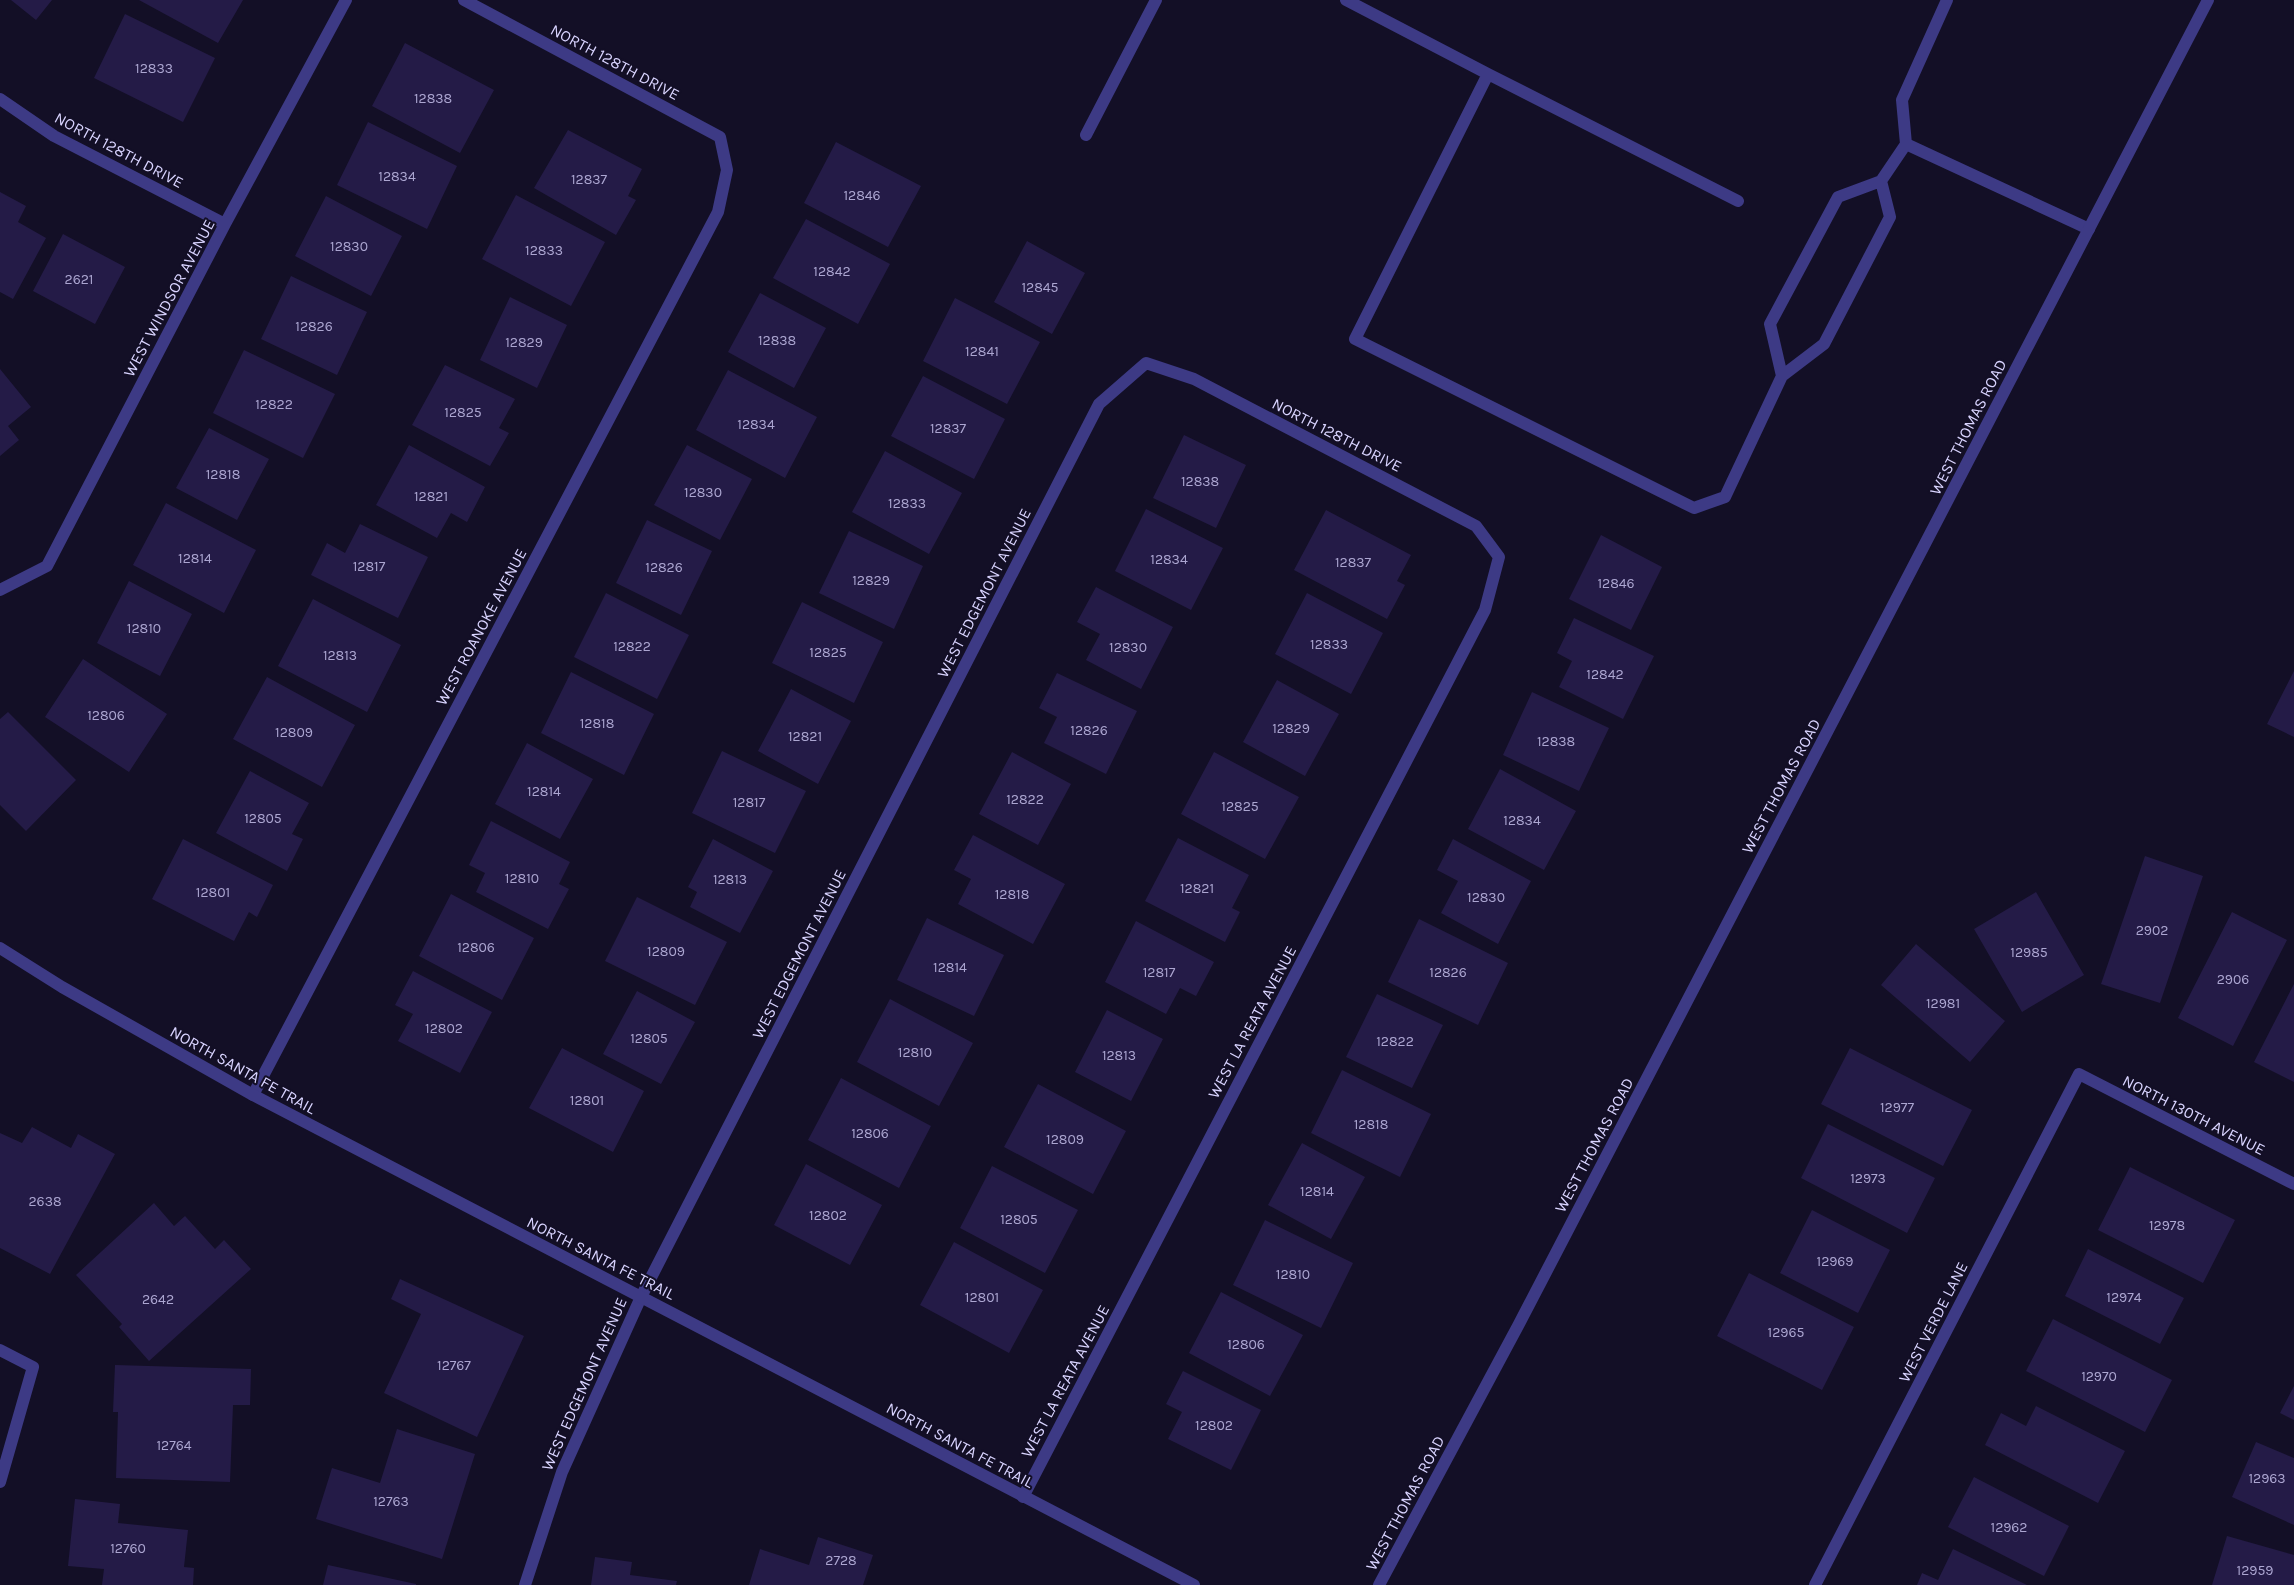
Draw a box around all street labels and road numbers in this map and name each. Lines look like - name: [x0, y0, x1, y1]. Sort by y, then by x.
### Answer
- street label: NORTH 128TH DRIVE: [547, 20, 683, 104]
- street label: NORTH 128TH DRIVE: [51, 108, 187, 192]
- street label: WEST WINDSOR AVENUE: [119, 216, 219, 380]
- street label: WEST THOMAS ROAD: [1926, 356, 2010, 498]
- street label: NORTH 128TH DRIVE: [1269, 394, 1405, 476]
- street label: WEST EDGEMONT AVENUE: [933, 505, 1035, 681]
- street label: WEST ROANOKE AVENUE: [432, 545, 530, 709]
- street label: WEST THOMAS ROAD: [1737, 715, 1825, 857]
- street label: WEST EDGEMONT AVENUE: [748, 866, 850, 1042]
- street label: WEST LA REATA AVENUE: [1204, 942, 1300, 1102]
- street label: NORTH SANTA FE TRAIL: [167, 1022, 320, 1118]
- street label: NORTH 130TH AVENUE: [2120, 1071, 2268, 1159]
- street label: WEST THOMAS ROAD: [1550, 1074, 1638, 1216]
- street label: NORTH SANTA FE TRAIL: [524, 1212, 679, 1304]
- street label: WEST VERDE LANE: [1894, 1259, 1972, 1385]
- street label: WEST EDGEMONT AVENUE: [537, 1295, 631, 1473]
- street label: WEST LA REATA AVENUE: [1017, 1301, 1113, 1461]
- street label: NORTH SANTA FE TRAIL: [883, 1398, 1037, 1492]
- street label: WEST THOMAS ROAD: [1361, 1432, 1449, 1574]

